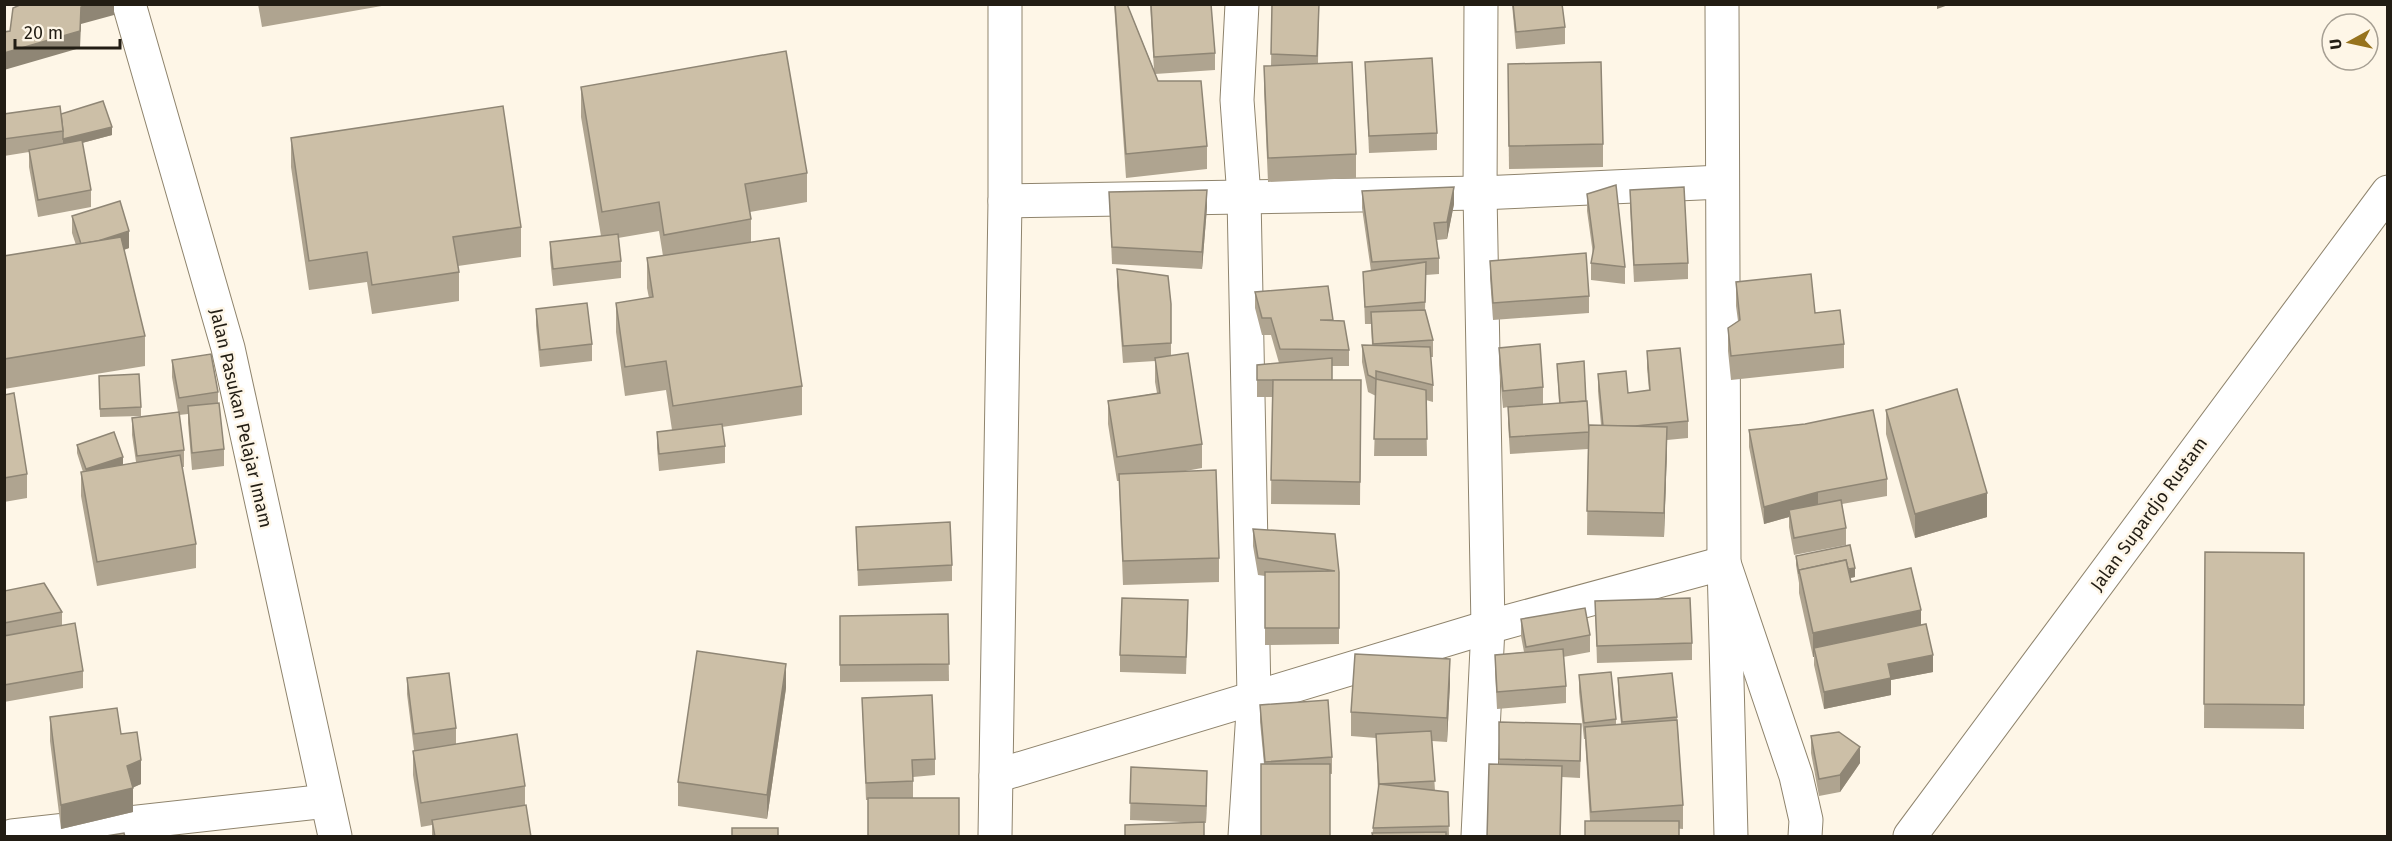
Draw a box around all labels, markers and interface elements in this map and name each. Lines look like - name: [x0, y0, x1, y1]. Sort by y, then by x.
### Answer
- scale bar: [15, 12, 120, 50]
- north arrow: [2320, 12, 2380, 72]
- text: 20 m: [24, 22, 63, 44]
- text: U: [2326, 38, 2346, 51]
- street label: Jalan Pasukan Pelajar Imam: [205, 306, 277, 530]
- street label: Jalan Supardjo Rustam: [2086, 433, 2212, 595]

